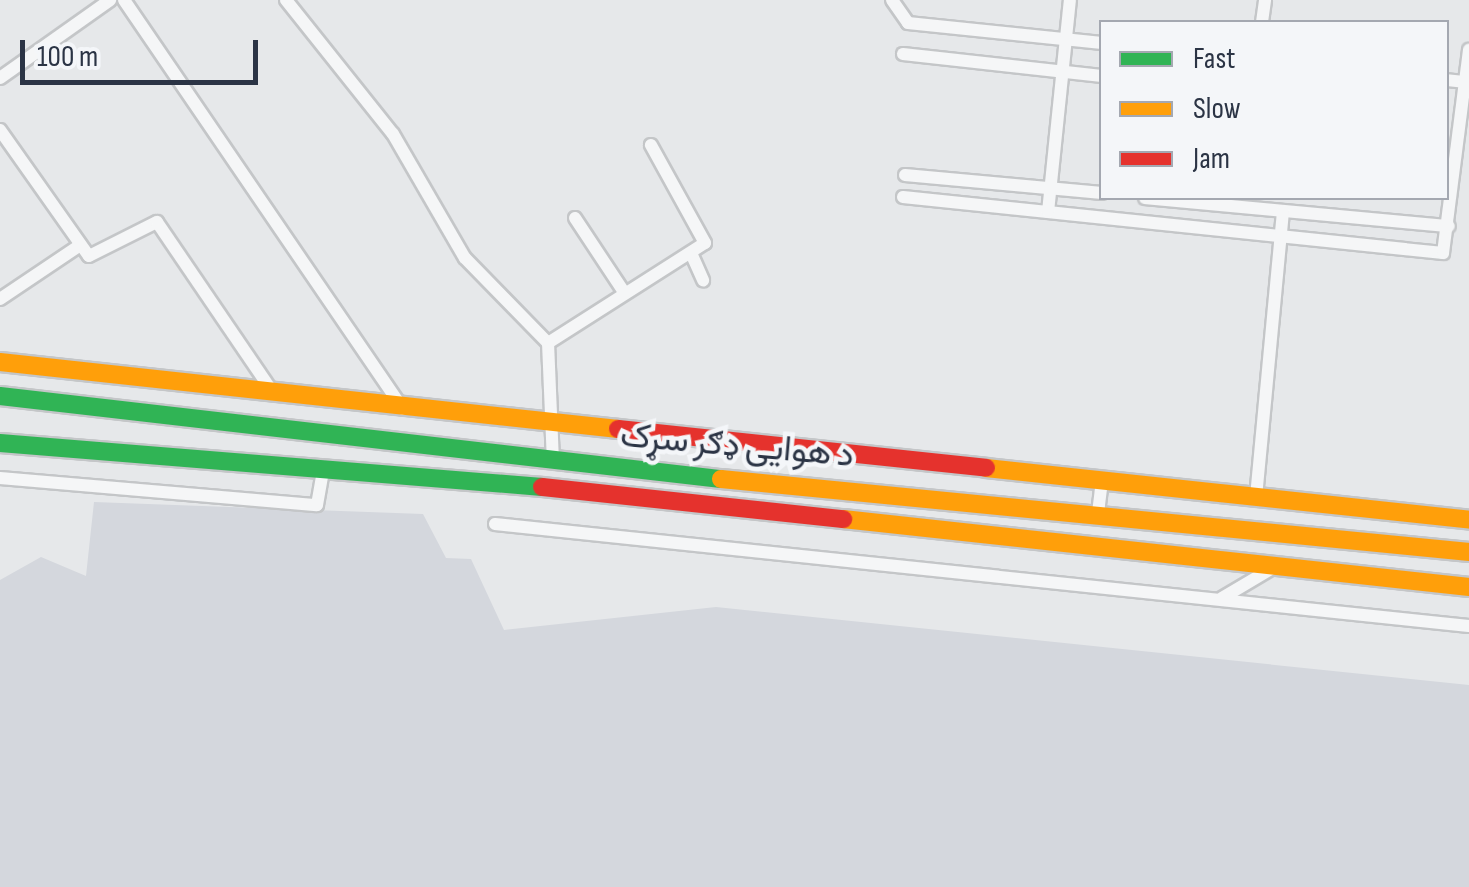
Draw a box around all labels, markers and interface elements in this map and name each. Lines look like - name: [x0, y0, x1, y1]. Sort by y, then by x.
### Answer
- scale bar: [25, 20, 262, 82]
- legend: [1099, 20, 1449, 200]
- text: 100 m: [37, 39, 98, 75]
- text: Fast: [1193, 41, 1235, 77]
- text: Slow: [1193, 91, 1241, 127]
- text: Jam: [1193, 141, 1230, 177]
- street label: د هوایی ډګر سړک: [619, 415, 855, 477]

